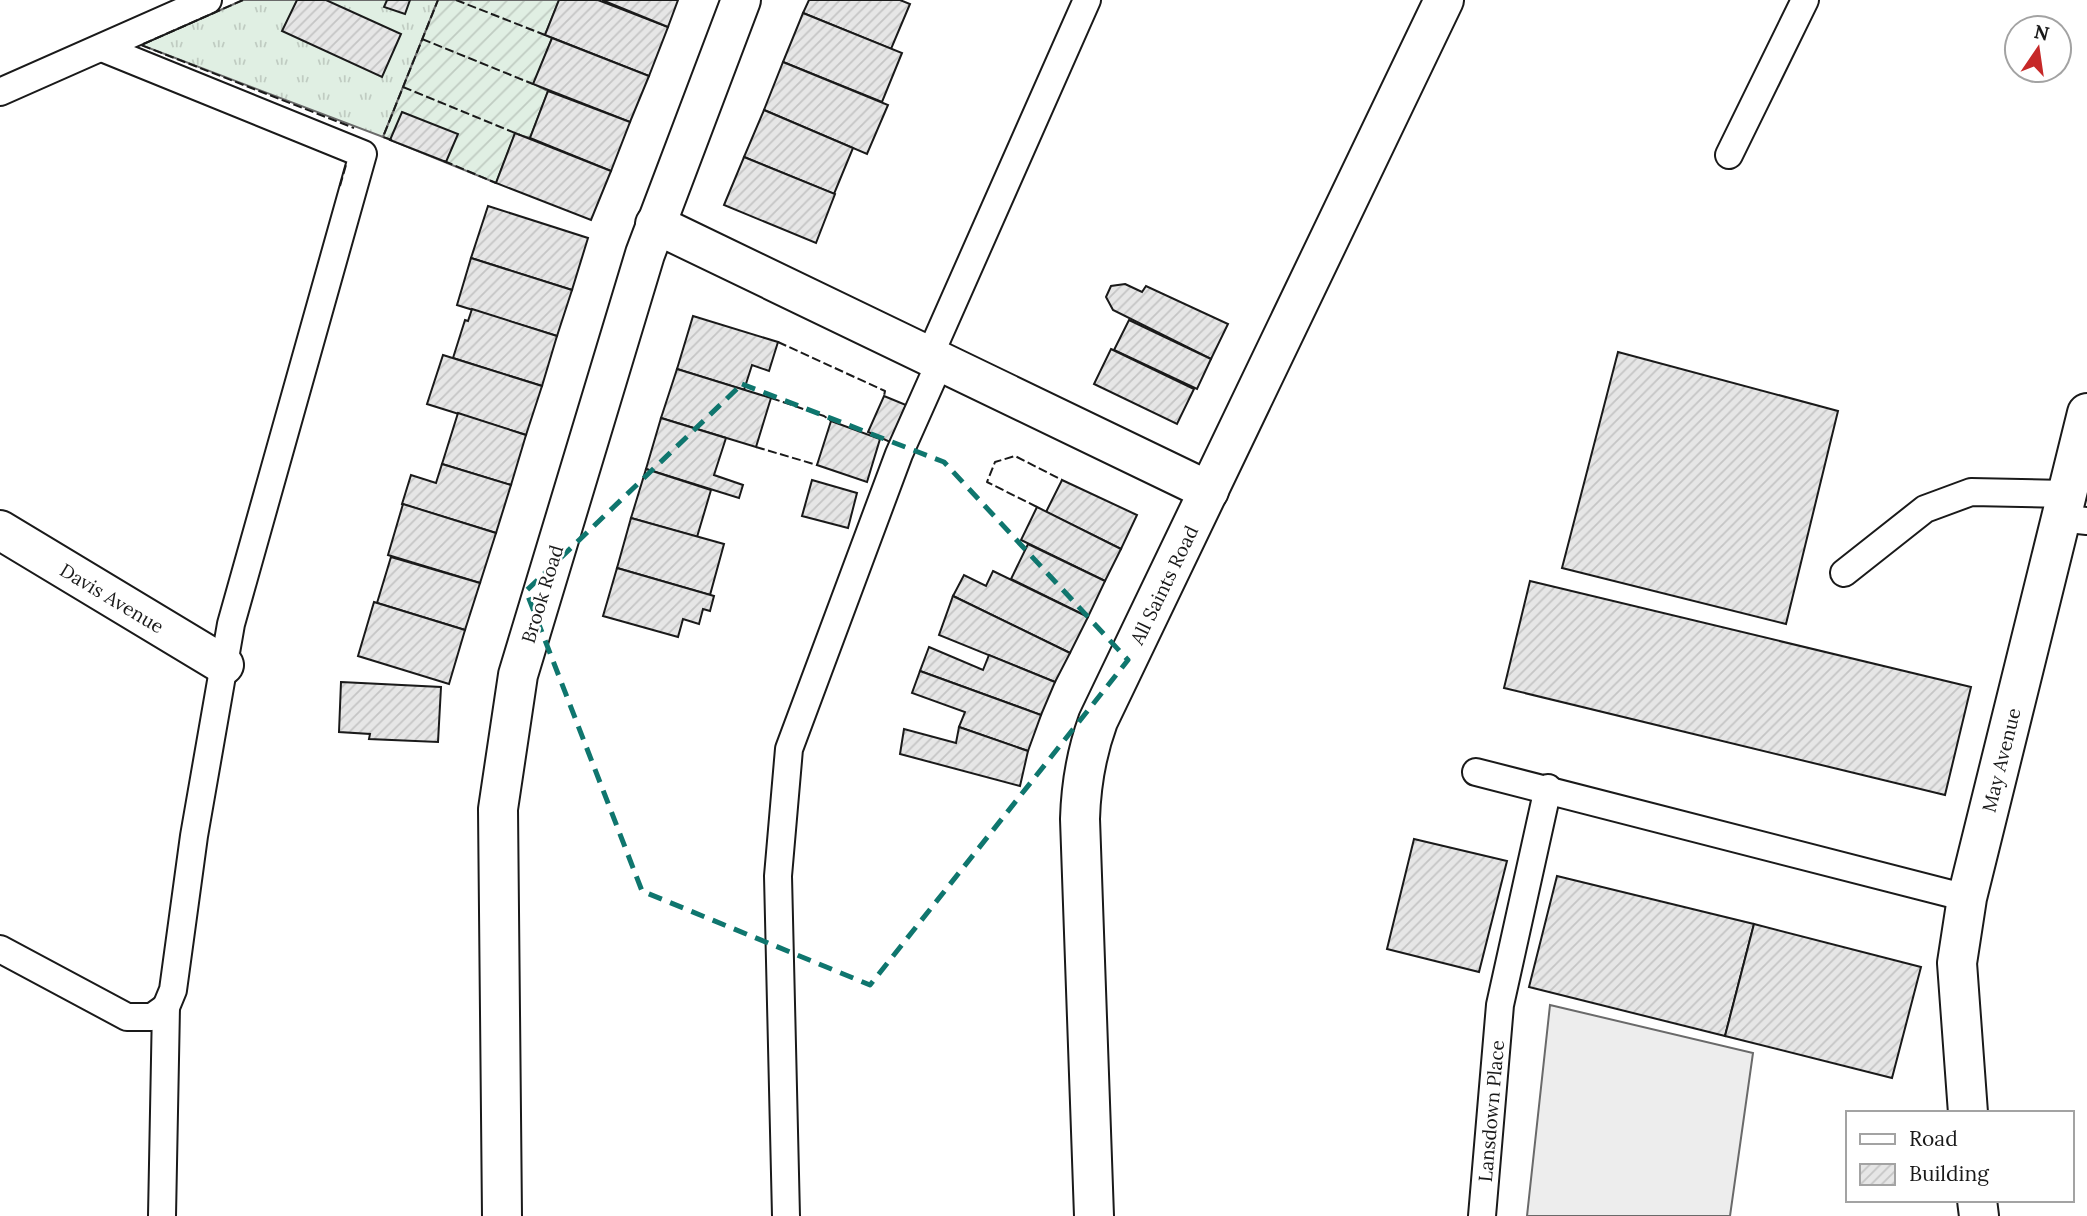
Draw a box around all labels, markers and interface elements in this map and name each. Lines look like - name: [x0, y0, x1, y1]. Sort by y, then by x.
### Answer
- north arrow: [2003, 14, 2073, 84]
- text: N: [2032, 19, 2052, 46]
- street label: All Saints Road: [1124, 521, 1203, 649]
- street label: Brook Road: [516, 542, 568, 646]
- street label: Davis Avenue: [56, 558, 168, 638]
- street label: May Avenue: [1976, 705, 2026, 815]
- street label: Lansdown Place: [1473, 1039, 1509, 1183]
- legend: [1846, 1111, 2073, 1202]
- text: Road: [1909, 1125, 1958, 1152]
- text: Building: [1909, 1160, 1989, 1187]

